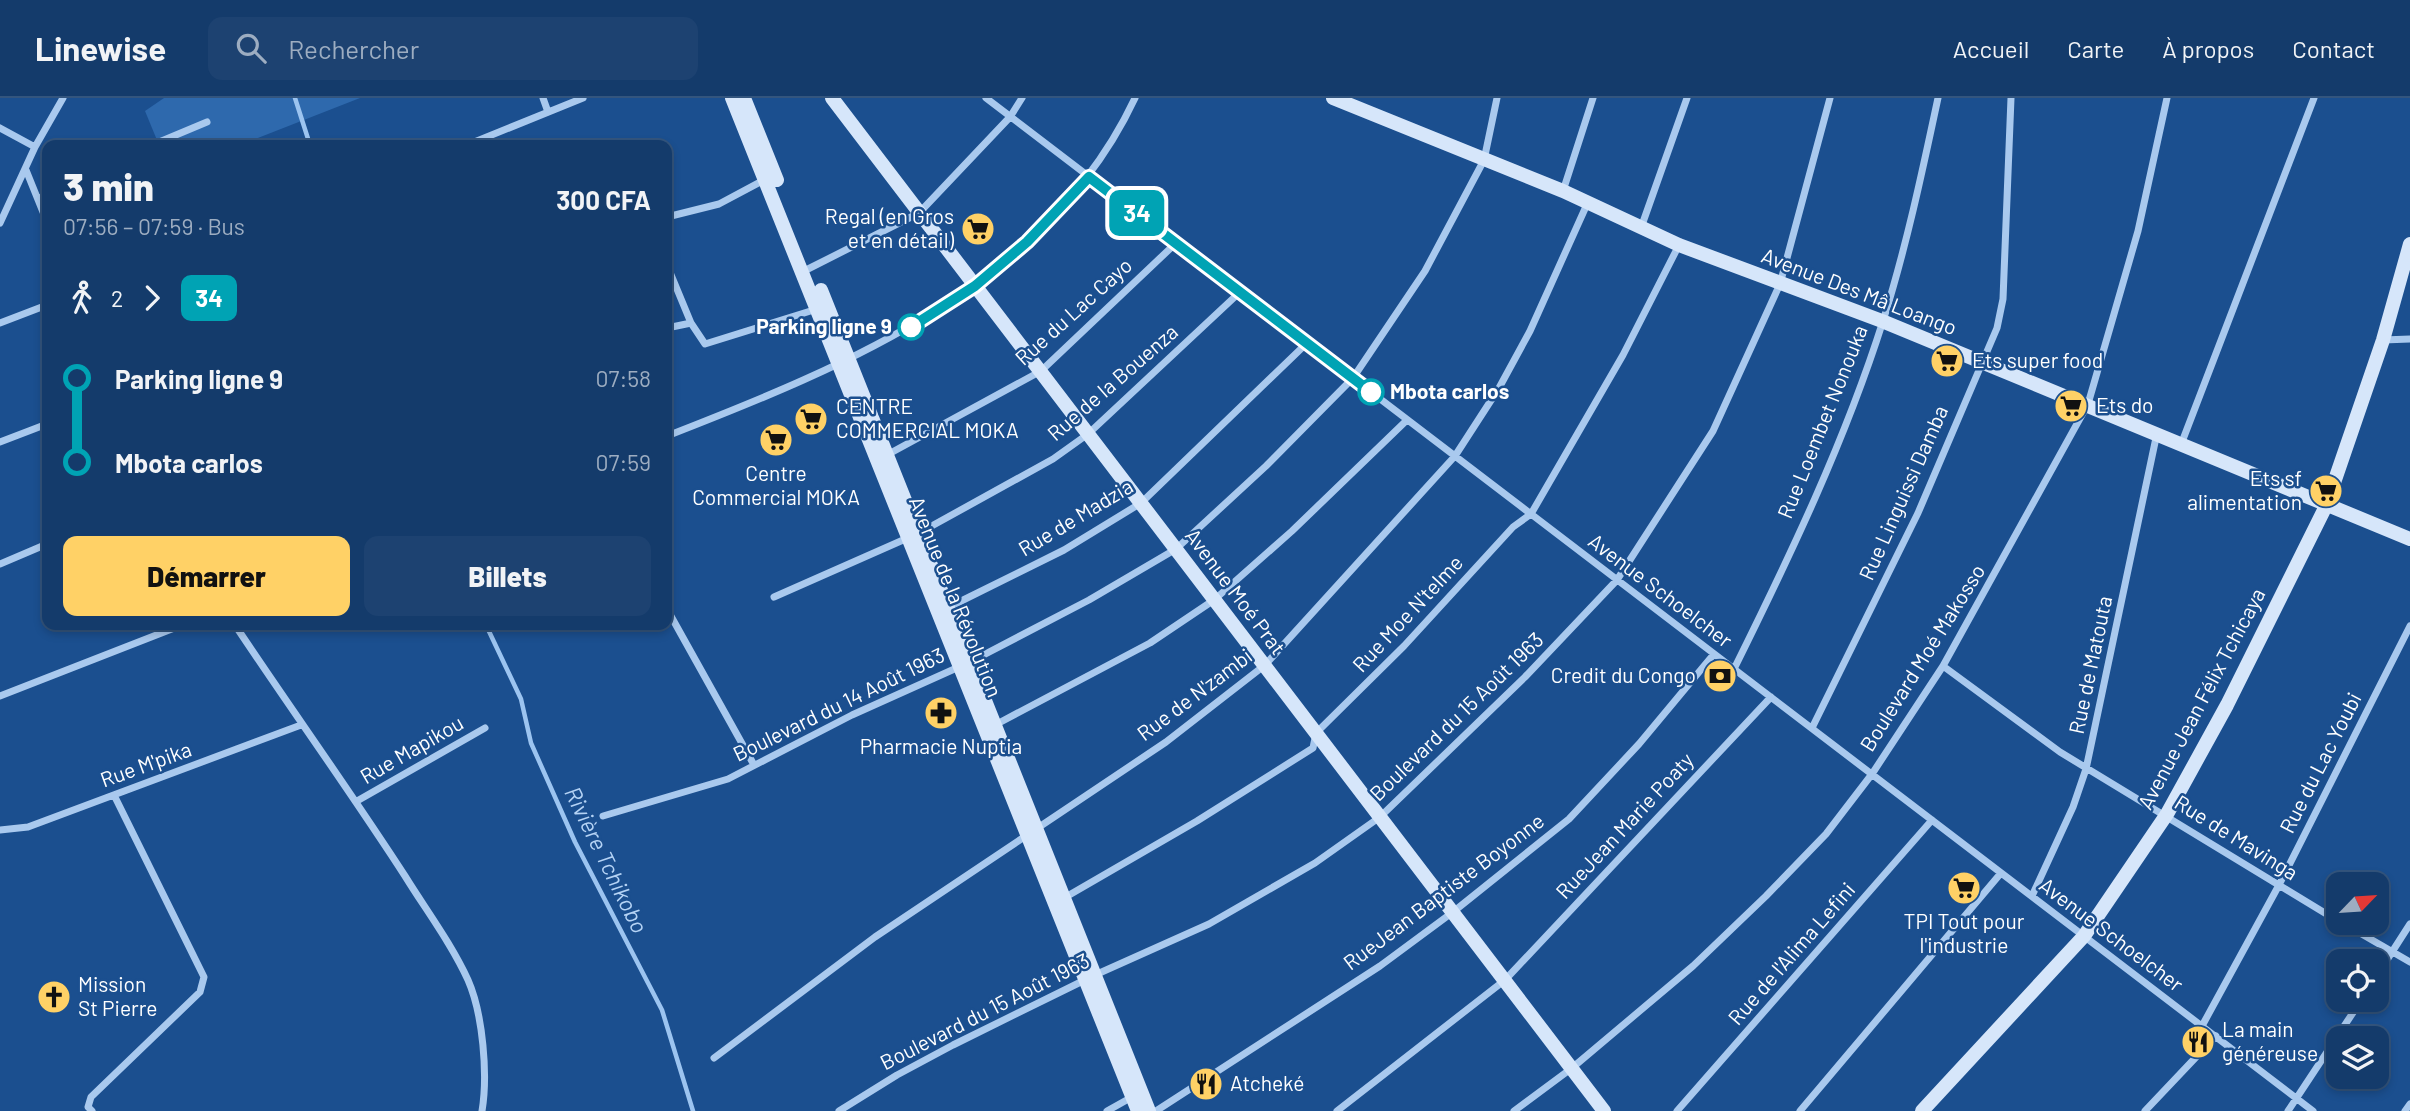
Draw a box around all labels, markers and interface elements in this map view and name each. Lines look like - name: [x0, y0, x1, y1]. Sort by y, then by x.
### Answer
- search box: [208, 17, 698, 80]
- text: Linewise: [35, 28, 166, 68]
- icon: search: [232, 29, 270, 67]
- text: Rechercher: [288, 33, 419, 64]
- text: Accueil: [1953, 34, 2029, 63]
- text: Carte: [2067, 34, 2124, 63]
- text: À propos: [2162, 34, 2254, 63]
- text: Contact: [2292, 34, 2375, 63]
- text: 3 min: [63, 163, 154, 209]
- text: 300 CFA: [556, 184, 651, 215]
- line badge: 34: [1106, 190, 1168, 236]
- text: 34: [1123, 198, 1151, 227]
- place label: Regal (en Gros et en détail): [825, 203, 955, 252]
- supermarket icon: Regal (en Gros et en détail): [959, 210, 997, 248]
- text: 07:56 – 07:59 · Bus: [63, 212, 245, 240]
- street label: Avenue Des Mâ Loango: [1758, 242, 1961, 339]
- street label: Rue du Lac Cayo: [1010, 252, 1136, 370]
- icon: walk: [63, 279, 101, 317]
- icon: forward: [133, 279, 171, 317]
- text: 34: [195, 283, 223, 312]
- text: 2: [111, 284, 123, 312]
- place label: Parking ligne 9: [756, 313, 892, 338]
- marker: Parking ligne 9: [898, 314, 924, 340]
- street label: Rue de la Bouenza: [1042, 318, 1182, 445]
- street label: Rue Loembet Nonouka: [1771, 321, 1872, 522]
- supermarket icon: Ets super food: [1928, 342, 1966, 380]
- place label: Ets super food: [1972, 347, 2103, 372]
- text: Parking ligne 9: [115, 363, 283, 394]
- text: 07:58: [596, 364, 651, 392]
- place label: Mbota carlos: [1390, 378, 1509, 403]
- marker: Mbota carlos: [1358, 379, 1384, 405]
- supermarket icon: Ets do: [2052, 387, 2090, 425]
- place label: Ets do: [2096, 392, 2154, 417]
- place label: CENTRE COMMERCIAL MOKA: [836, 393, 1019, 442]
- supermarket icon: CENTRE COMMERCIAL MOKA: [792, 400, 830, 438]
- street label: Rue Linguissi Damba: [1853, 401, 1952, 584]
- supermarket icon: Centre Commercial MOKA: [757, 421, 795, 459]
- text: Mbota carlos: [115, 447, 263, 478]
- text: 07:59: [596, 448, 651, 476]
- place label: Centre Commercial MOKA: [692, 460, 860, 509]
- place label: Ets sf alimentation: [2187, 465, 2302, 514]
- supermarket icon: Ets sf alimentation: [2307, 472, 2345, 510]
- street label: Rue de Madzia: [1013, 473, 1137, 561]
- street label: Avenue de la Révolution: [905, 492, 1008, 700]
- street label: Avenue Moé Prat: [1181, 523, 1292, 659]
- street label: Avenue Schoelcher: [1584, 528, 1738, 652]
- button: Démarrer: [63, 536, 350, 616]
- button: Billets: [364, 536, 651, 616]
- street label: Rue Moe N'telme: [1347, 550, 1467, 676]
- street label: Boulevard Moé Makosso: [1854, 559, 1990, 755]
- street label: Avenue Jean Félix Tchicaya: [2132, 583, 2270, 813]
- street label: Rue de Matouta: [2063, 593, 2116, 736]
- street label: Boulevard du 15 Août 1963: [1364, 626, 1548, 805]
- street label: Boulevard du 14 Août 1963: [728, 641, 948, 766]
- street label: Rue de N'zambi: [1132, 642, 1257, 745]
- bank icon: Credit du Congo: [1701, 657, 1739, 695]
- place label: Credit du Congo: [1551, 662, 1696, 687]
- street label: Rue du Lac Youbi: [2273, 688, 2366, 837]
- pharmacy icon: Pharmacie Nuptia: [922, 694, 960, 732]
- street label: Rue Mapikou: [355, 709, 467, 788]
- place label: Pharmacie Nuptia: [860, 733, 1022, 758]
- street label: Rue M'pika: [97, 736, 194, 792]
- street label: RueJean Marie Poaty: [1550, 747, 1698, 903]
- water label: Rivière Tchikobo: [559, 782, 654, 937]
- street label: Rue de Mavinga: [2171, 789, 2303, 885]
- street label: RueJean Baptiste Boyonne: [1338, 807, 1548, 974]
- supermarket icon: TPI Tout pour l'industrie: [1945, 869, 1983, 907]
- street label: Avenue Schoelcher: [2035, 872, 2189, 996]
- north arrow: [2326, 872, 2389, 934]
- map controls: [2326, 872, 2389, 1089]
- street label: Rue de l'Alima Lefini: [1722, 877, 1860, 1029]
- place label: TPI Tout pour l'industrie: [1904, 908, 2025, 957]
- street label: Boulevard du 15 Août 1963: [875, 947, 1093, 1074]
- button: locate: [2326, 949, 2389, 1012]
- place label: Mission St Pierre: [78, 971, 157, 1020]
- church icon: Mission St Pierre: [35, 978, 73, 1016]
- place label: La main généreuse: [2222, 1016, 2318, 1065]
- restaurant icon: La main généreuse: [2179, 1023, 2217, 1061]
- button: layers: [2326, 1026, 2389, 1089]
- restaurant icon: Atcheké: [1187, 1065, 1225, 1103]
- place label: Atcheké: [1230, 1070, 1304, 1095]

